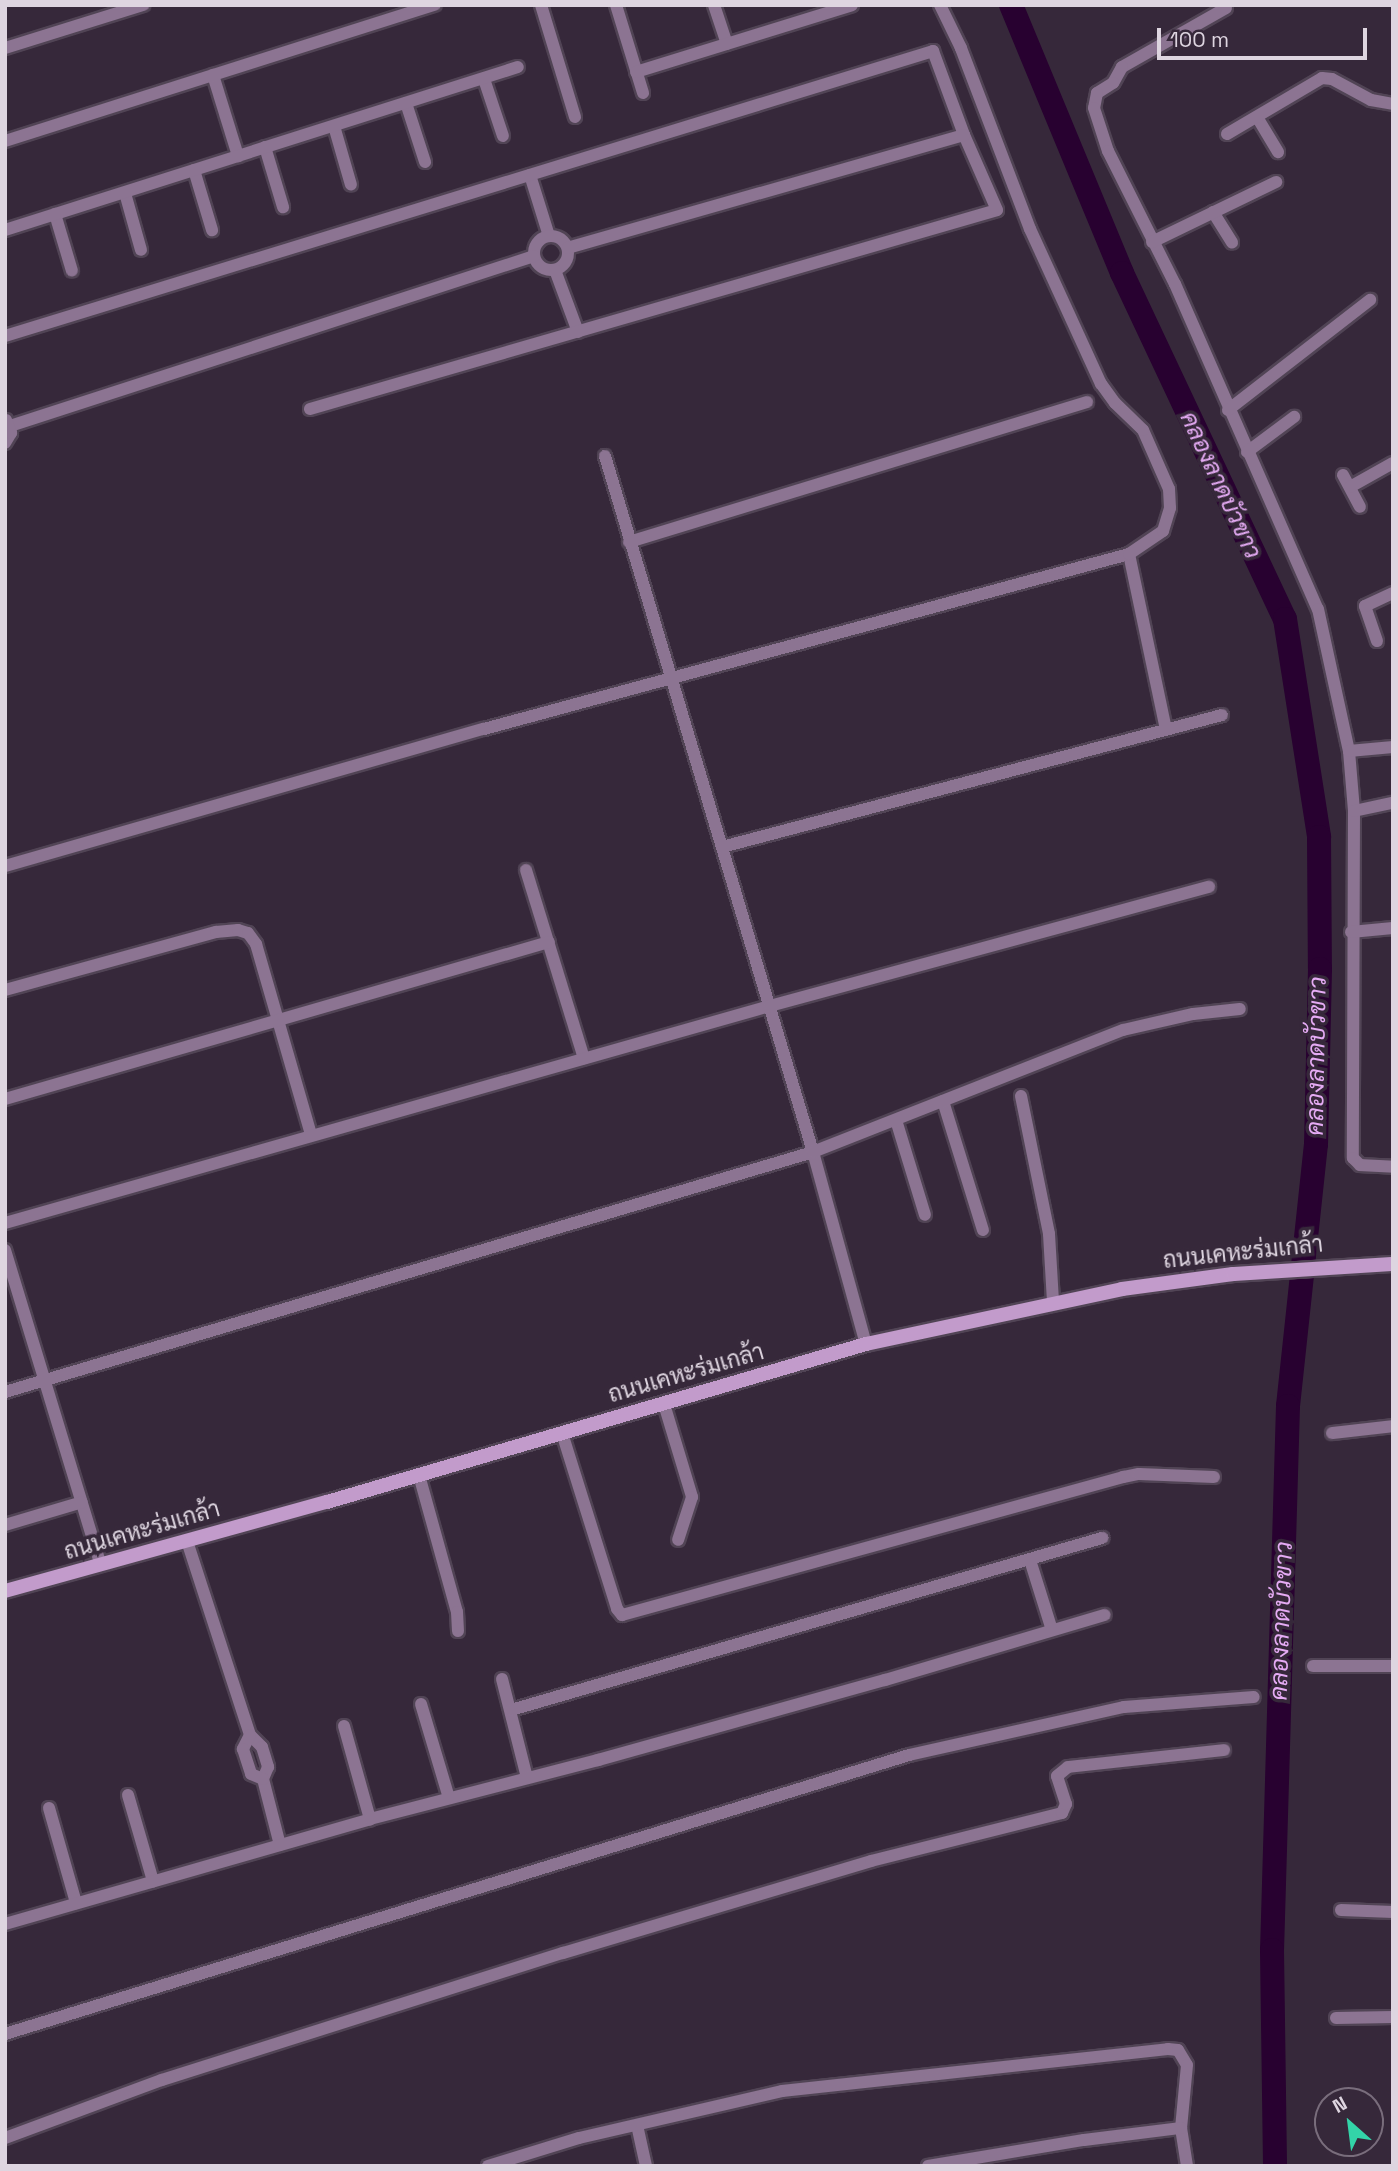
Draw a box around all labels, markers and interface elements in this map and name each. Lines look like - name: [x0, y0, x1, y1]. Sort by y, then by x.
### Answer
- scale bar: [1160, 14, 1370, 58]
- text: 100 m: [1170, 26, 1229, 53]
- water label: คลองลาดบัวขาว: [1174, 407, 1268, 563]
- water label: คลองลาดบัวขาว: [1300, 976, 1332, 1136]
- street label: ถนนเคหะร่มเกล้า: [1162, 1230, 1324, 1274]
- street label: ถนนเคหะร่มเกล้า: [605, 1338, 767, 1408]
- street label: ถนนเคหะร่มเกล้า: [61, 1495, 223, 1565]
- water label: คลองลาดบัวขาว: [1264, 1541, 1298, 1701]
- north arrow: [1314, 2087, 1384, 2157]
- text: N: [1328, 2091, 1351, 2119]

